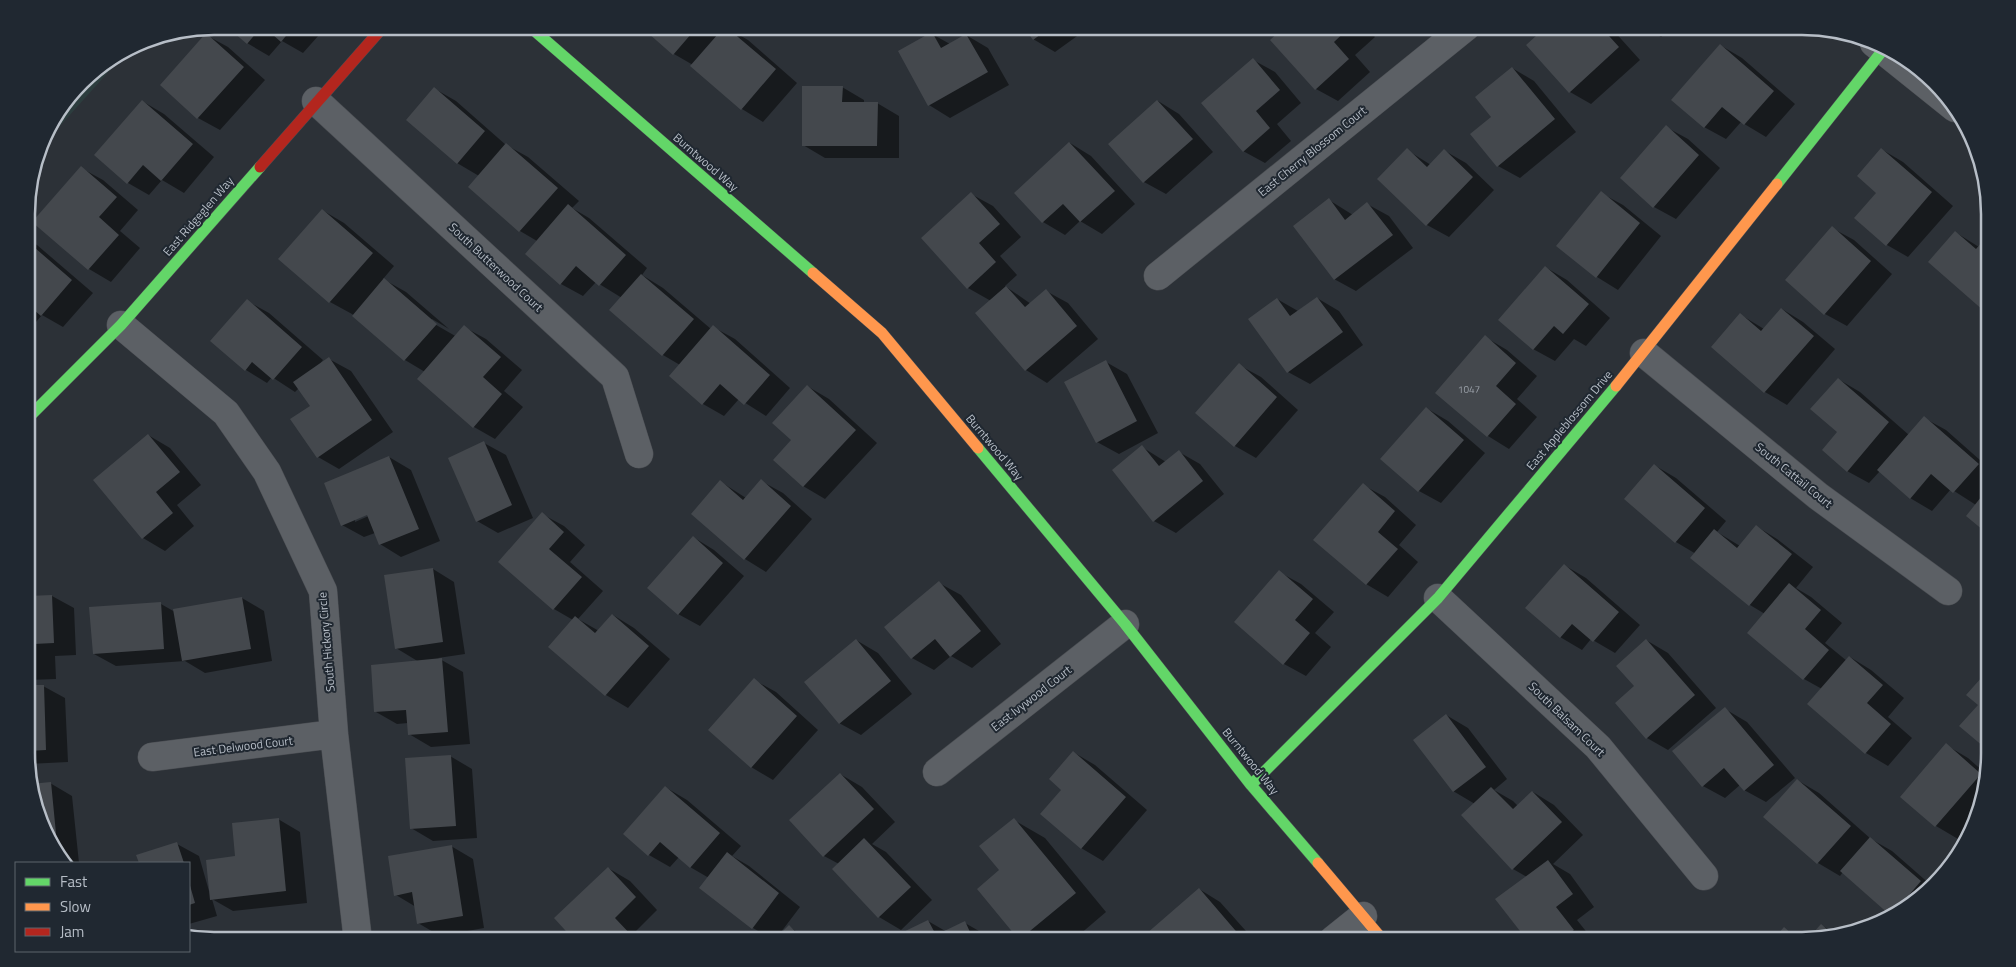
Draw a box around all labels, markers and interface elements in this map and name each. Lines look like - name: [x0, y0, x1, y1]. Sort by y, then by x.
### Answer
- street label: East Cherry Blossom Court: [1254, 101, 1371, 201]
- street label: Burntwood Way: [669, 128, 743, 196]
- street label: East Ridgeglen Way: [158, 172, 238, 260]
- street label: South Butterwood Court: [444, 218, 548, 316]
- street label: East Appleblossom Drive: [1521, 366, 1617, 474]
- house number: 1047: [1458, 382, 1480, 397]
- street label: Burntwood Way: [962, 410, 1029, 484]
- street label: South Cattail Court: [1751, 438, 1838, 513]
- street label: South Hickory Circle: [312, 591, 340, 693]
- street label: East Ivywood Court: [987, 660, 1076, 736]
- street label: South Balsam Court: [1524, 677, 1610, 761]
- street label: Burntwood Way: [1218, 723, 1284, 799]
- street label: East Delwood Court: [192, 730, 294, 762]
- legend: [15, 862, 190, 952]
- text: Fast: [60, 870, 88, 893]
- text: Slow: [60, 895, 91, 918]
- text: Jam: [60, 920, 84, 943]

